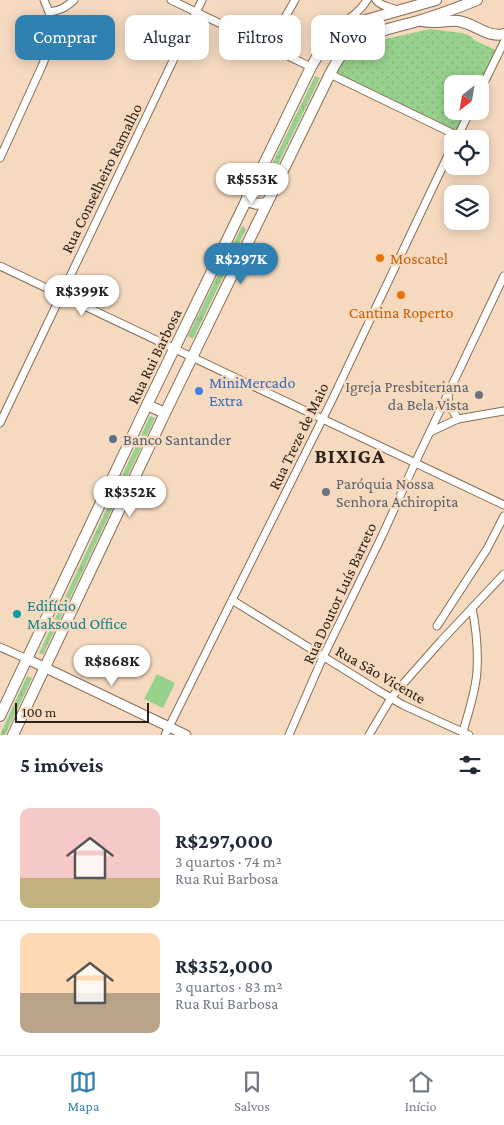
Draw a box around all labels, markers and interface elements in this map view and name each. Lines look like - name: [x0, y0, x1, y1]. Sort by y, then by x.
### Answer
- chip: Comprar: [15, 15, 115, 60]
- chip: Alugar: [125, 15, 209, 60]
- chip: Filtros: [219, 15, 301, 60]
- chip: Novo: [311, 15, 385, 60]
- north arrow: [444, 75, 489, 120]
- map controls: [444, 75, 489, 230]
- street label: Rua Conselheiro Ramalho: [58, 101, 145, 256]
- button: locate: [444, 130, 489, 175]
- pin: R$553K: [211, 162, 293, 205]
- text: R$553K: [227, 170, 277, 187]
- button: layers: [444, 185, 489, 230]
- pin: R$297K: [200, 242, 282, 285]
- text: R$297K: [215, 250, 267, 267]
- place label: Moscatel: [390, 250, 448, 267]
- marker: Moscatel: [374, 252, 386, 264]
- pin: R$399K: [41, 274, 123, 317]
- text: R$399K: [55, 282, 109, 299]
- marker: Cantina Roperto: [395, 289, 407, 301]
- place label: Cantina Roperto: [349, 304, 453, 322]
- street label: Rua Rui Barbosa: [124, 305, 185, 406]
- place label: MiniMercado Extra: [209, 374, 295, 409]
- place label: Igreja Presbiteriana da Bela Vista: [345, 378, 470, 413]
- street label: Rua Treze de Maio: [265, 380, 332, 492]
- marker: MiniMercado Extra: [193, 385, 205, 397]
- marker: Igreja Presbiteriana da Bela Vista: [473, 389, 485, 401]
- place label: Banco Santander: [123, 431, 231, 448]
- marker: Banco Santander: [107, 433, 119, 445]
- district label: BIXIGA: [315, 444, 385, 468]
- place label: Paróquia Nossa Senhora Achiropita: [336, 475, 459, 511]
- pin: R$352K: [89, 476, 171, 518]
- text: R$352K: [104, 483, 156, 500]
- marker: Paróquia Nossa Senhora Achiropita: [320, 486, 332, 498]
- street label: Rua Doutor Luís Barreto: [299, 520, 380, 666]
- place label: Edifício Maksoud Office: [27, 597, 127, 632]
- marker: Edifício Maksoud Office: [11, 608, 23, 620]
- street label: Rua São Vicente: [333, 642, 429, 707]
- pin: R$868K: [71, 644, 153, 687]
- text: R$868K: [84, 652, 140, 669]
- scale bar: [15, 700, 149, 723]
- text: 100 m: [22, 704, 56, 720]
- icon: filters: [456, 751, 484, 779]
- text: 5 imóveis: [20, 753, 103, 777]
- icon: home: [60, 828, 120, 888]
- text: R$297,000: [175, 829, 273, 853]
- text: 3 quartos · 74 m²: [175, 853, 282, 870]
- text: Rua Rui Barbosa: [175, 870, 279, 887]
- icon: home: [60, 953, 120, 1013]
- text: R$352,000: [175, 954, 273, 978]
- text: 3 quartos · 83 m²: [175, 978, 283, 995]
- text: Rua Rui Barbosa: [175, 995, 279, 1012]
- tab: Mapa: [67, 1068, 99, 1114]
- tab: Salvos: [234, 1068, 270, 1114]
- tab: Início: [405, 1068, 437, 1114]

